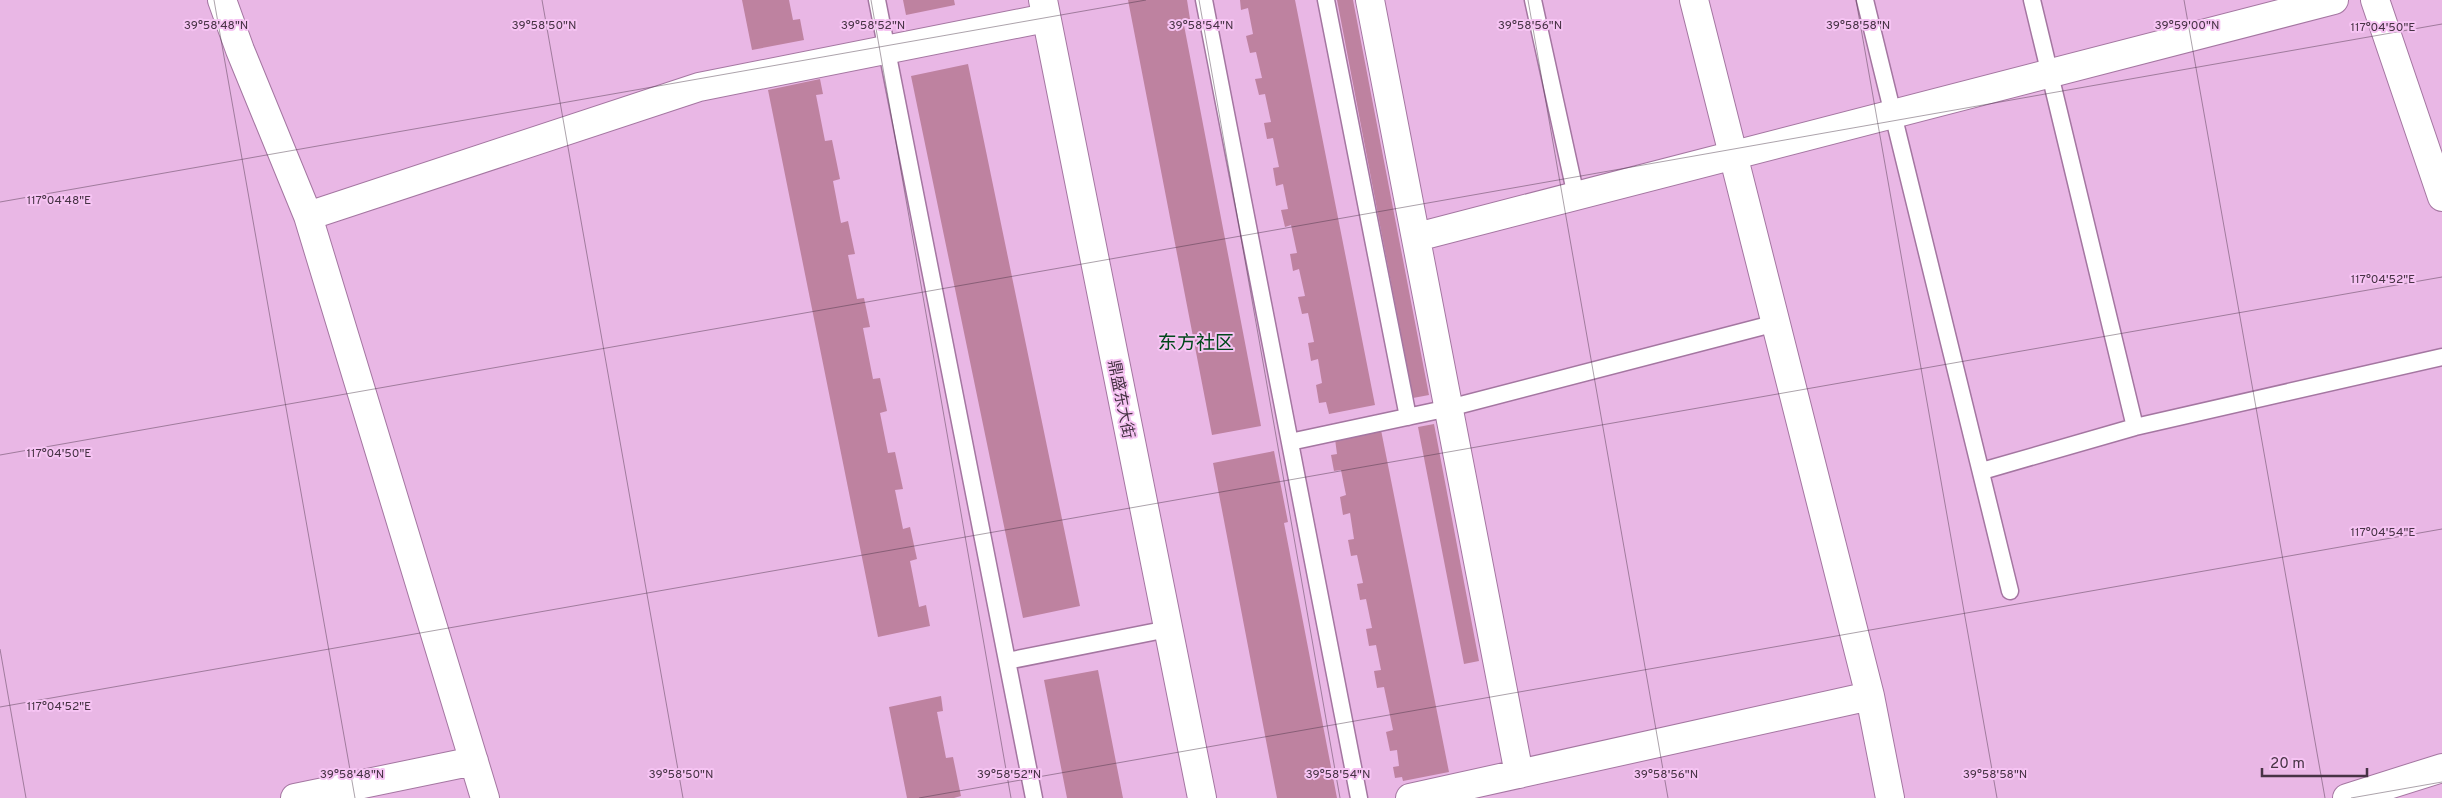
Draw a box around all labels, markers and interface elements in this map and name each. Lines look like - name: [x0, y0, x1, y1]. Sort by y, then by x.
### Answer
- text: 39°58'48"N: [184, 18, 248, 34]
- text: 39°58'50"N: [512, 18, 576, 34]
- text: 39°58'52"N: [841, 18, 905, 34]
- text: 39°58'54"N: [1169, 18, 1233, 34]
- text: 39°58'56"N: [1498, 18, 1562, 34]
- text: 39°58'58"N: [1826, 18, 1890, 34]
- text: 39°59'00"N: [2155, 18, 2219, 34]
- text: 117°04'50"E: [2351, 20, 2415, 36]
- text: 117°04'48"E: [27, 193, 91, 209]
- text: 117°04'52"E: [2351, 272, 2415, 288]
- district label: 东方社区: [1158, 332, 1234, 356]
- street label: 鼎盛东大街: [1103, 358, 1137, 441]
- text: 117°04'50"E: [27, 446, 91, 462]
- text: 117°04'54"E: [2351, 525, 2415, 541]
- text: 117°04'52"E: [27, 699, 91, 715]
- scale bar: [2262, 746, 2367, 778]
- text: 20 m: [2270, 755, 2305, 774]
- text: 39°58'48"N: [320, 767, 384, 783]
- text: 39°58'50"N: [649, 767, 713, 783]
- text: 39°58'52"N: [977, 767, 1041, 783]
- text: 39°58'54"N: [1306, 767, 1370, 783]
- text: 39°58'56"N: [1634, 767, 1698, 783]
- text: 39°58'58"N: [1963, 767, 2027, 783]

